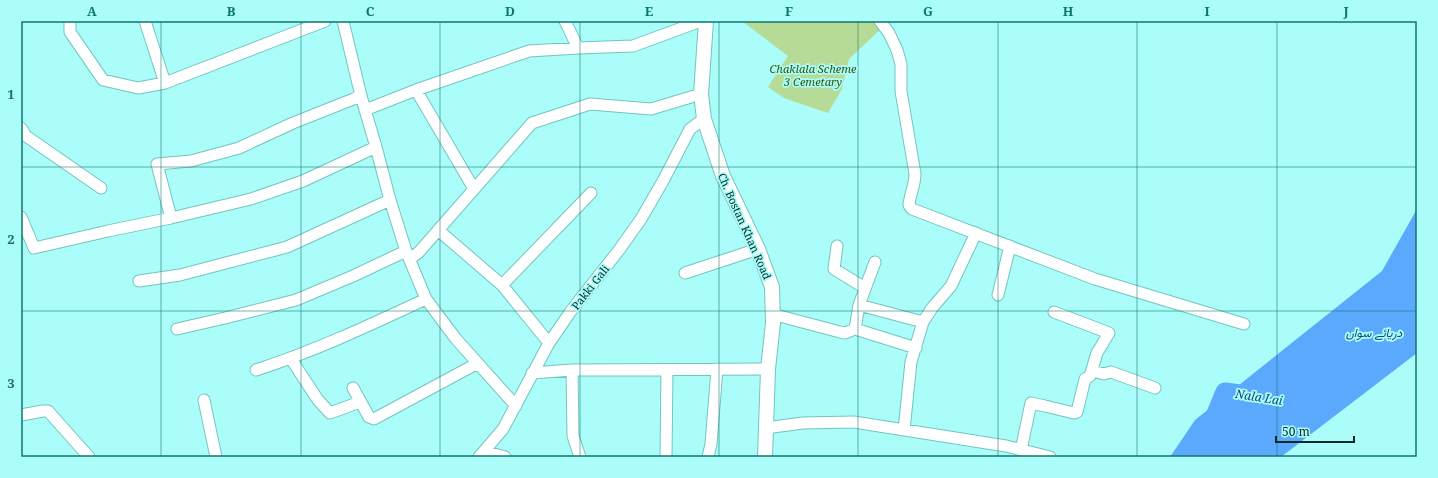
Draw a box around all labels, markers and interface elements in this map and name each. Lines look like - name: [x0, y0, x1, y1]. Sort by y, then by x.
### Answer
- text: A: [87, 2, 97, 20]
- text: B: [227, 2, 236, 20]
- text: C: [366, 2, 375, 20]
- text: D: [505, 2, 515, 20]
- text: E: [645, 2, 654, 20]
- text: F: [785, 2, 793, 20]
- text: G: [923, 2, 933, 20]
- text: H: [1063, 2, 1074, 20]
- text: I: [1204, 2, 1210, 20]
- text: J: [1342, 2, 1349, 20]
- park label: Chaklala Scheme 3 Cemetary: [769, 61, 857, 89]
- text: 1: [7, 85, 15, 103]
- street label: Ch. Bostan Khan Road: [715, 170, 775, 282]
- text: 2: [7, 230, 15, 248]
- street label: Pakki Gali: [568, 261, 613, 313]
- water label: دریائے سواں: [1346, 324, 1403, 341]
- text: 3: [7, 374, 15, 392]
- water label: Nala Lai: [1233, 385, 1284, 409]
- scale bar: [1276, 418, 1354, 444]
- text: 50 m: [1282, 423, 1310, 440]

